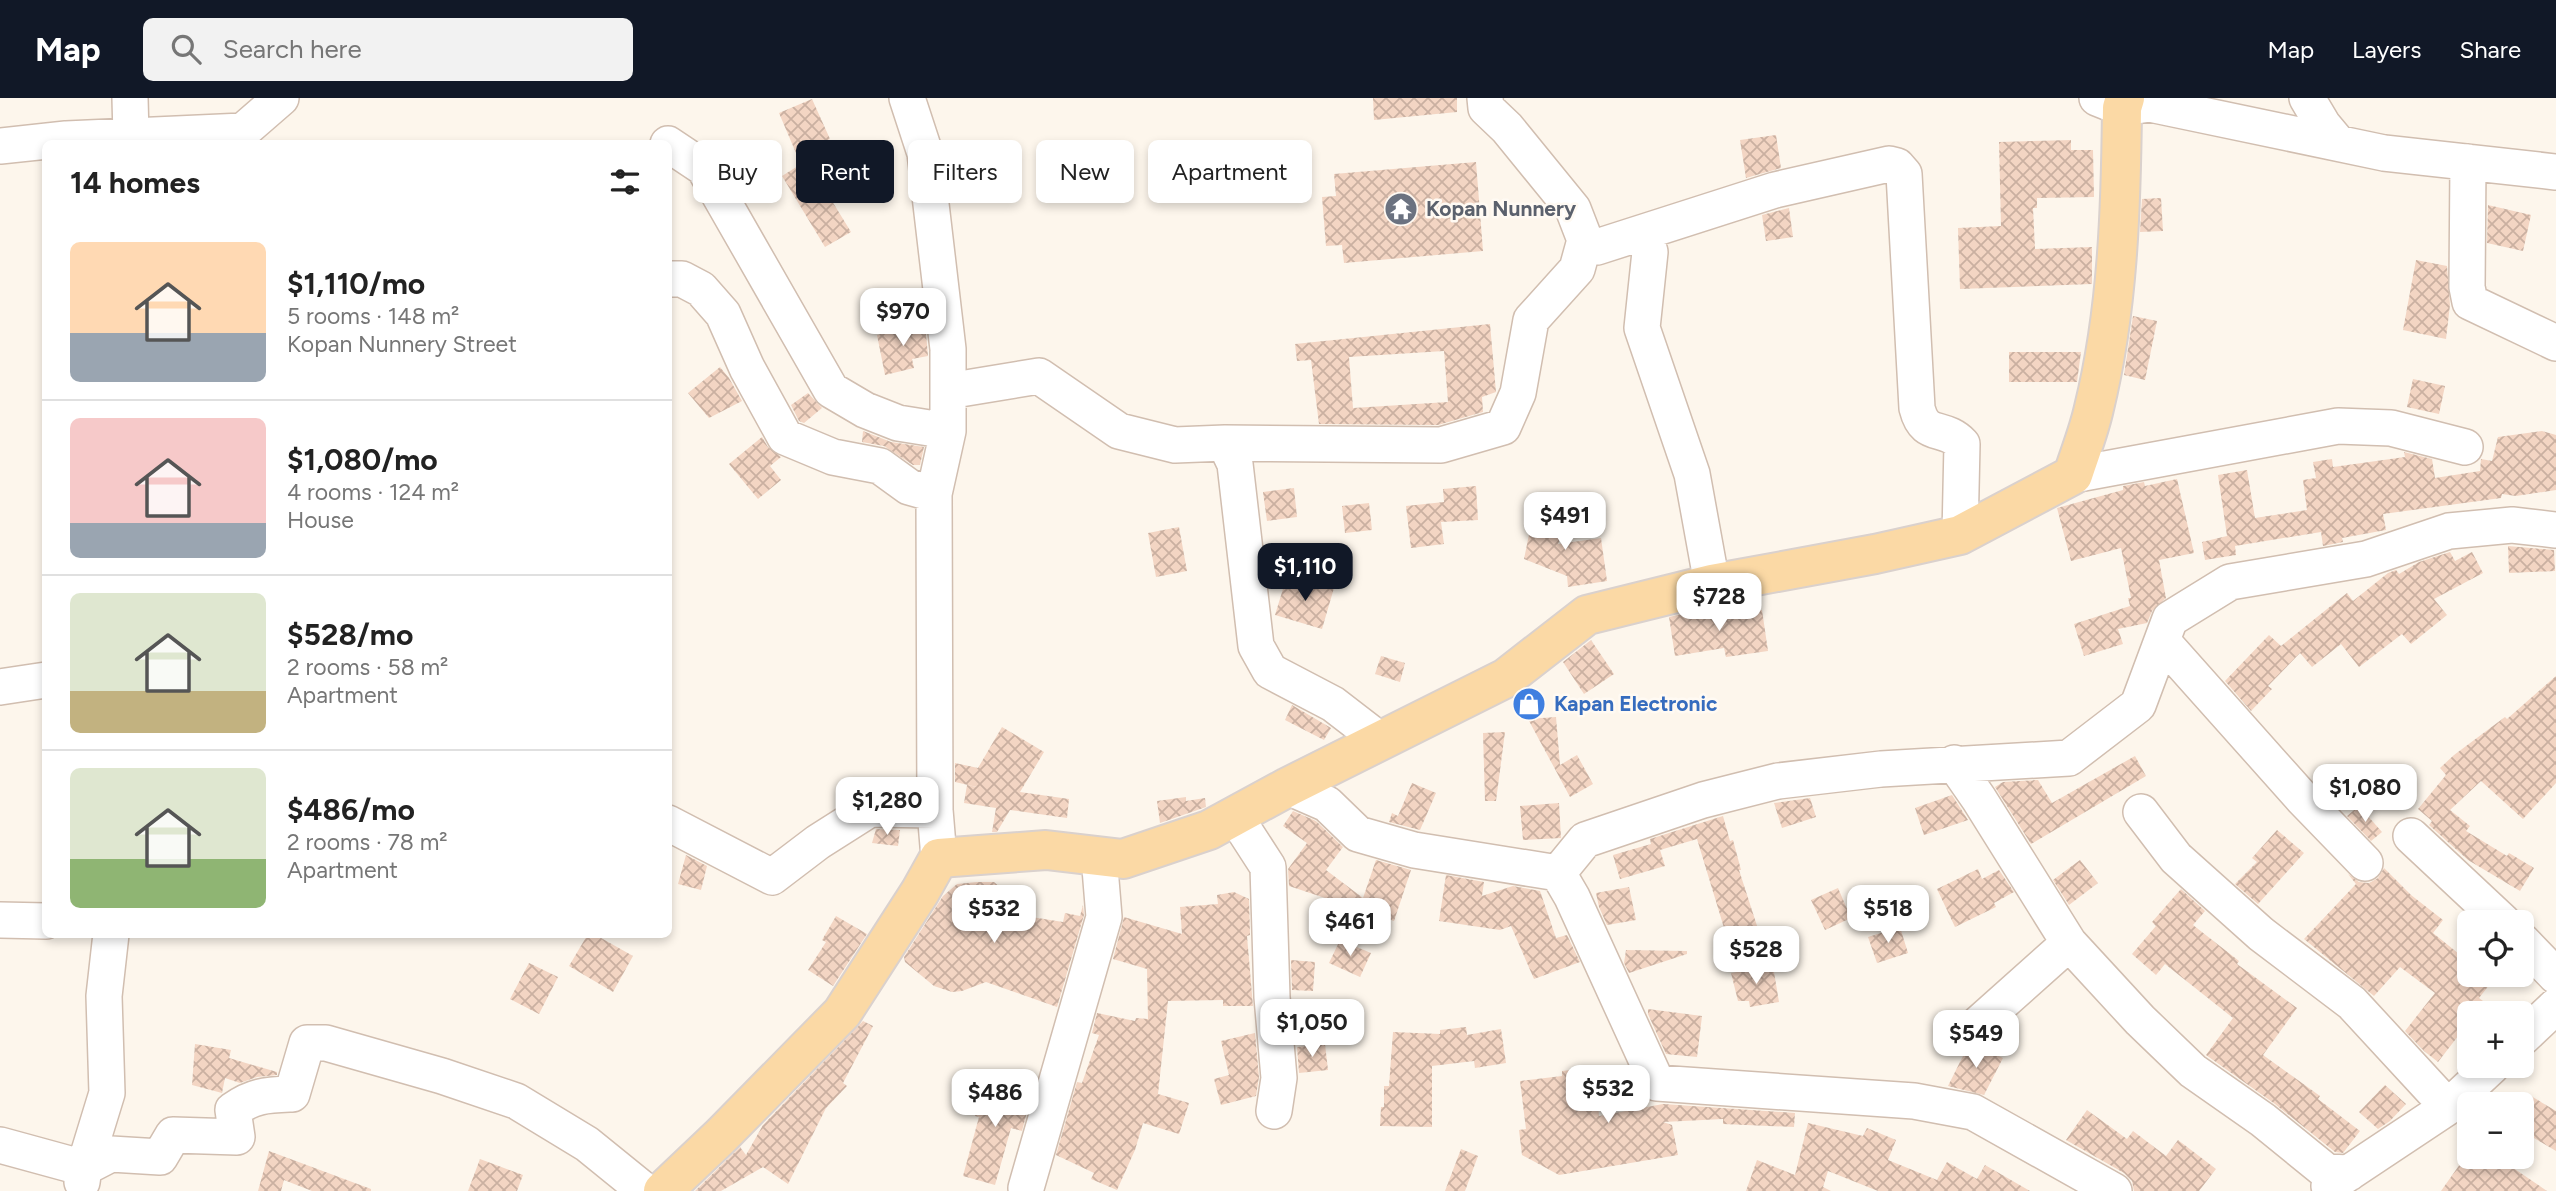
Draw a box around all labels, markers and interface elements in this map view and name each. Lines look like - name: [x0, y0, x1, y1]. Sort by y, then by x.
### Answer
- search box: [143, 18, 633, 81]
- text: Map: [35, 30, 101, 69]
- icon: search: [167, 30, 205, 68]
- text: Search here: [223, 33, 362, 65]
- text: Map: [2267, 35, 2314, 64]
- text: Layers: [2352, 35, 2421, 64]
- text: Share: [2459, 35, 2521, 64]
- chip: Buy: [693, 140, 782, 203]
- chip: Rent: [796, 140, 894, 203]
- chip: Filters: [908, 140, 1022, 203]
- chip: New: [1036, 140, 1134, 203]
- chip: Apartment: [1148, 140, 1312, 203]
- icon: filters: [606, 163, 644, 201]
- text: 14 homes: [70, 164, 200, 201]
- temple icon: Kopan Nunnery: [1382, 190, 1420, 228]
- place label: Kopan Nunnery: [1426, 196, 1577, 221]
- text: $1,110/mo: [287, 265, 425, 302]
- icon: home: [126, 270, 210, 354]
- pin: $970: [862, 288, 944, 348]
- text: $970: [876, 297, 930, 325]
- text: 5 rooms · 148 m²: [287, 302, 459, 330]
- text: Kopan Nunnery Street: [287, 330, 517, 358]
- text: $1,080/mo: [287, 441, 438, 478]
- icon: home: [126, 446, 210, 530]
- text: 4 rooms · 124 m²: [287, 478, 459, 506]
- pin: $491: [1524, 492, 1606, 552]
- text: $491: [1540, 501, 1590, 529]
- text: House: [287, 506, 354, 534]
- pin: $1,110: [1248, 544, 1362, 603]
- text: $1,110: [1274, 552, 1336, 580]
- pin: $728: [1678, 574, 1760, 633]
- text: $728: [1693, 582, 1745, 610]
- text: $528/mo: [287, 616, 413, 653]
- icon: home: [126, 621, 210, 705]
- text: 2 rooms · 58 m²: [287, 653, 448, 681]
- text: Apartment: [287, 681, 398, 709]
- shop icon: Kapan Electronic: [1510, 685, 1548, 723]
- place label: Kapan Electronic: [1554, 691, 1718, 716]
- pin: $1,080: [2308, 764, 2422, 824]
- text: $1,080: [2329, 773, 2401, 801]
- pin: $1,280: [830, 778, 944, 837]
- text: $1,280: [852, 786, 922, 814]
- text: $486/mo: [287, 791, 415, 828]
- icon: home: [126, 796, 210, 880]
- text: 2 rooms · 78 m²: [287, 828, 448, 856]
- text: Apartment: [287, 856, 398, 884]
- pin: $532: [953, 886, 1035, 945]
- pin: $518: [1847, 886, 1929, 945]
- text: $532: [968, 894, 1020, 922]
- text: $518: [1863, 894, 1913, 922]
- pin: $461: [1309, 898, 1391, 958]
- text: $461: [1325, 907, 1375, 935]
- map controls: [2457, 910, 2534, 1169]
- button: locate: [2457, 910, 2534, 987]
- pin: $528: [1715, 926, 1797, 986]
- text: $528: [1729, 935, 1783, 963]
- pin: $1,050: [1255, 1000, 1369, 1059]
- button: +: [2457, 1001, 2534, 1078]
- text: $1,050: [1276, 1008, 1348, 1036]
- pin: $549: [1935, 1010, 2017, 1070]
- text: $549: [1949, 1019, 2003, 1047]
- pin: $532: [1567, 1066, 1649, 1125]
- pin: $486: [954, 1070, 1036, 1129]
- text: $532: [1582, 1074, 1634, 1102]
- text: $486: [968, 1078, 1022, 1106]
- button: −: [2457, 1092, 2534, 1169]

